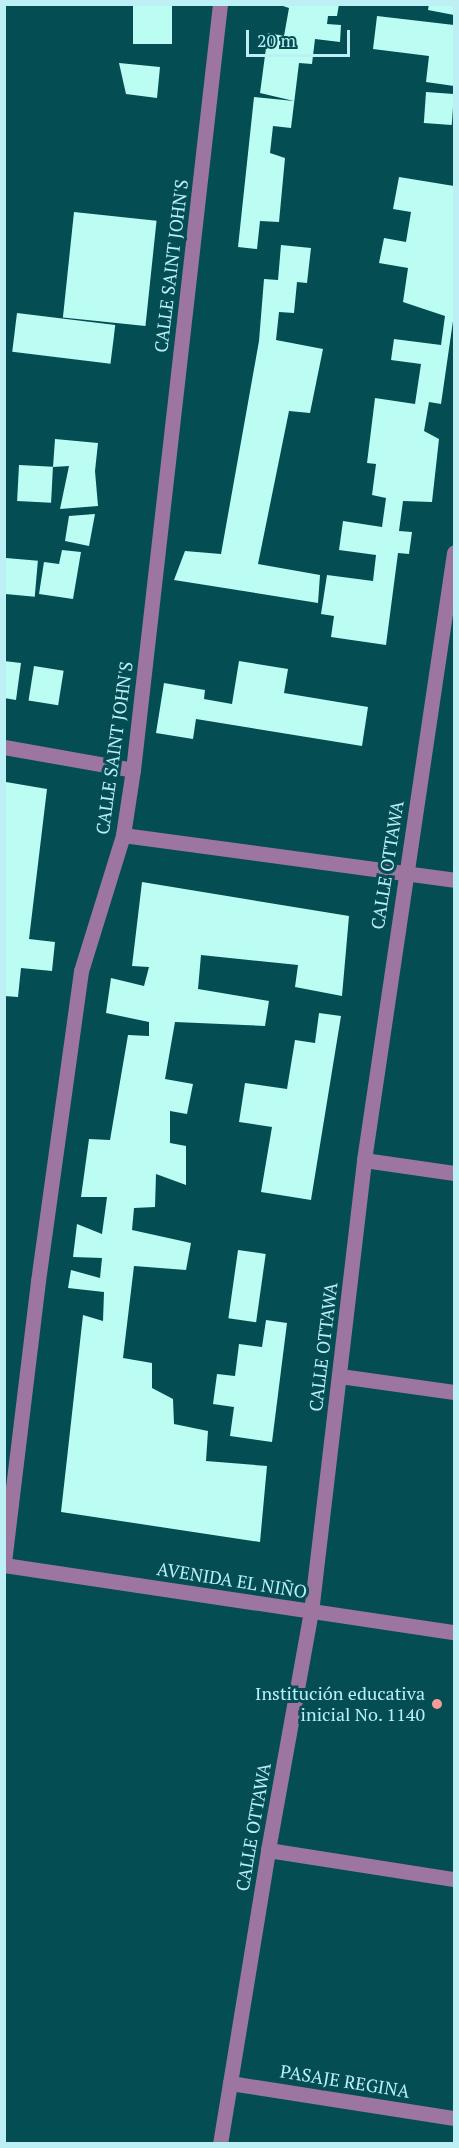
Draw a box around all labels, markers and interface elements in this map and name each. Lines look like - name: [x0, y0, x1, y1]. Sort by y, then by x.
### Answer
- scale bar: [249, 18, 352, 56]
- text: 20 m: [257, 28, 296, 52]
- street label: CALLE SAINT JOHN'S: [150, 178, 192, 354]
- street label: CALLE SAINT JOHN'S: [91, 660, 137, 836]
- street label: CALLE OTTAWA: [366, 799, 408, 931]
- street label: CALLE OTTAWA: [304, 1281, 342, 1413]
- street label: AVENIDA EL NIÑO: [155, 1557, 309, 1603]
- place label: Institución educativa inicial No. 1140: [255, 1683, 425, 1726]
- marker: Institución educativa inicial No. 1140: [430, 1697, 444, 1711]
- street label: CALLE OTTAWA: [231, 1761, 275, 1893]
- street label: PASAJE REGINA: [279, 2060, 411, 2102]

